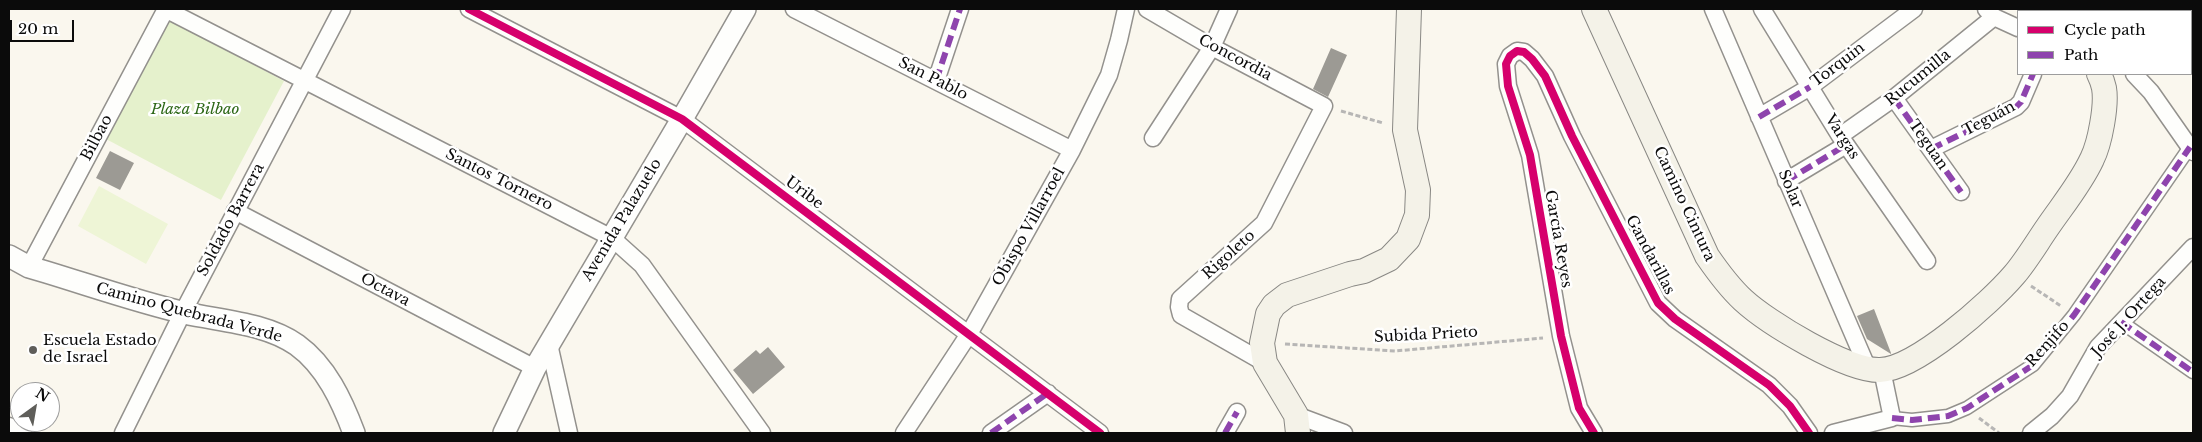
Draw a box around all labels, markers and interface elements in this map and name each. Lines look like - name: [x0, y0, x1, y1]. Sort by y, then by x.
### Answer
- scale bar: [12, 10, 76, 42]
- legend: [2017, 10, 2192, 75]
- text: 20 m: [18, 19, 58, 38]
- text: Cycle path: [2064, 20, 2146, 39]
- street label: Concordia: [1195, 31, 1275, 85]
- street label: Torquin: [1808, 39, 1868, 91]
- text: Path: [2064, 45, 2098, 64]
- street label: Rucumilla: [1882, 46, 1954, 110]
- street label: San Pablo: [895, 54, 971, 104]
- street label: Teguán: [1960, 98, 2018, 140]
- park label: Plaza Bilbao: [151, 101, 239, 119]
- street label: Vargas: [1821, 111, 1863, 163]
- street label: Bilbao: [77, 112, 117, 164]
- street label: Teguan: [1904, 117, 1952, 173]
- street label: Camino Cintura: [1650, 144, 1718, 264]
- street label: Santos Tornero: [442, 145, 556, 215]
- street label: Avenida Palazuelo: [578, 156, 666, 284]
- street label: Soldado Barrera: [194, 161, 268, 279]
- street label: Obispo Villarroel: [989, 165, 1069, 289]
- street label: Solar: [1774, 167, 1806, 211]
- street label: Uribe: [781, 173, 827, 213]
- street label: García Reyes: [1541, 189, 1575, 289]
- street label: Gandarillas: [1622, 212, 1678, 298]
- street label: Rigoleto: [1199, 227, 1259, 283]
- street label: Octava: [357, 270, 413, 310]
- street label: José J. Ortega: [2088, 273, 2170, 361]
- street label: Camino Quebrada Verde: [94, 279, 284, 347]
- street label: Renjifo: [2023, 317, 2073, 371]
- street label: Subida Prieto: [1374, 323, 1478, 347]
- place label: Escuela Estado de Israel: [43, 332, 156, 367]
- marker: Escuela Estado de Israel: [27, 344, 39, 356]
- north arrow: [10, 382, 60, 432]
- text: N: [32, 384, 53, 406]

